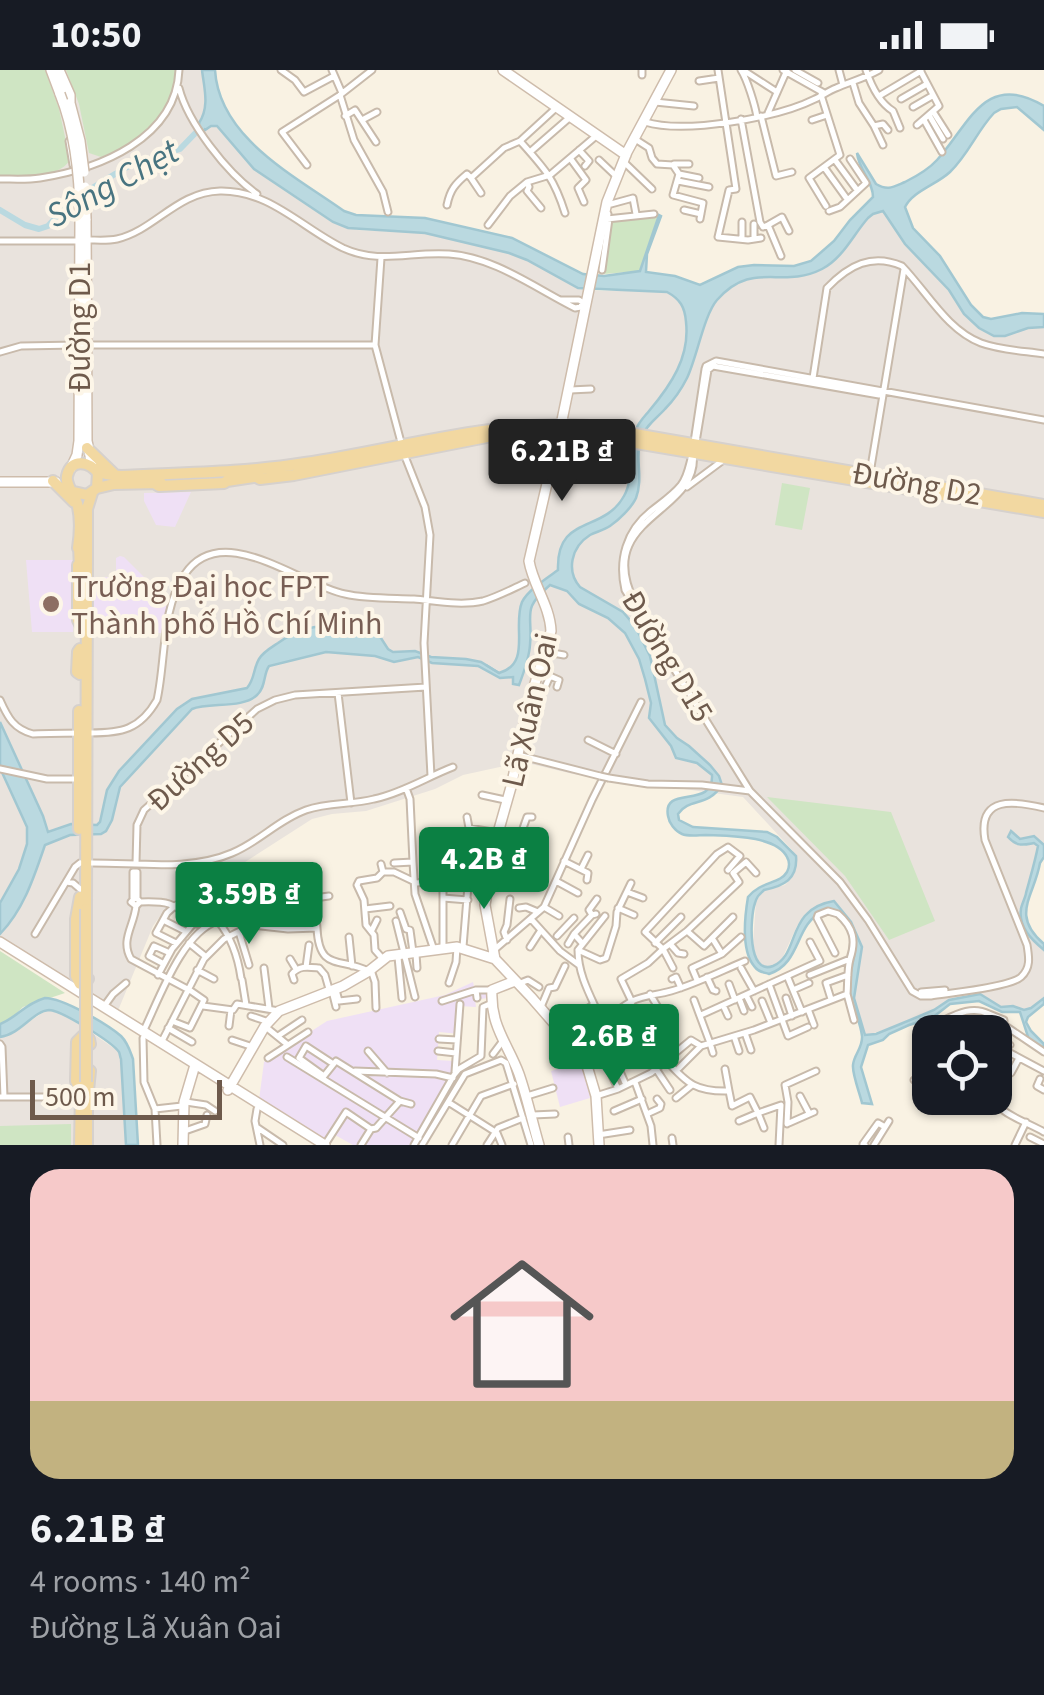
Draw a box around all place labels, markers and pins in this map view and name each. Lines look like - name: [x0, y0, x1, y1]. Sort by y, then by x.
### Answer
- pin: 6.21B ₫: [470, 419, 654, 504]
- place label: Trường Đại học FPT Thành phố Hồ Chí Minh: [71, 564, 383, 647]
- marker: Trường Đại học FPT Thành phố Hồ Chí Minh: [40, 593, 62, 615]
- pin: 4.2B ₫: [403, 827, 565, 912]
- pin: 3.59B ₫: [157, 862, 341, 947]
- pin: 2.6B ₫: [533, 1004, 695, 1089]

